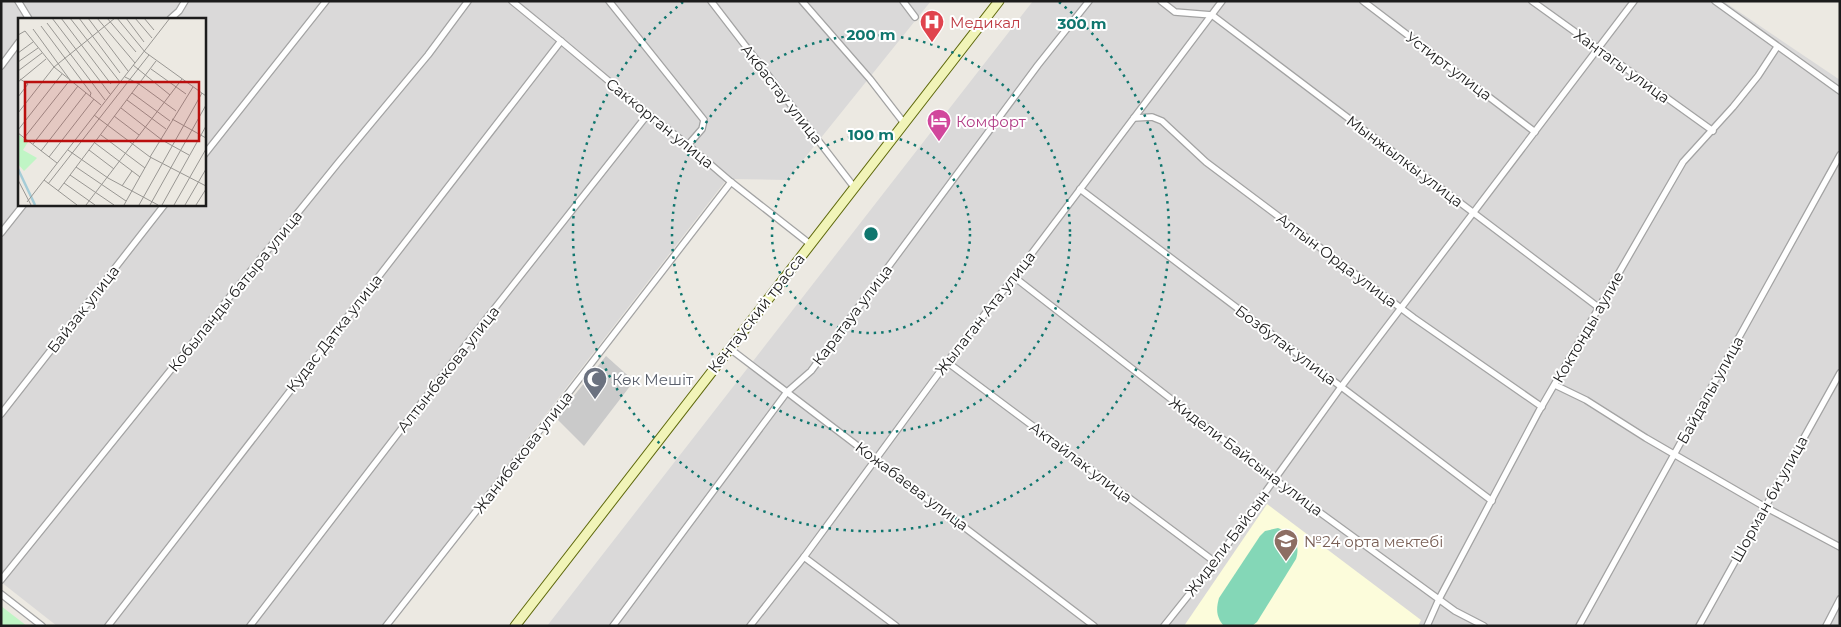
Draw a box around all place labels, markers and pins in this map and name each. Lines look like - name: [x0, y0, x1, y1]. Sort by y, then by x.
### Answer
- hospital icon: Медикал: [919, 9, 945, 43]
- place label: Медикал: [950, 13, 1020, 32]
- hotel icon: Комфорт: [926, 108, 952, 142]
- place label: Комфорт: [956, 112, 1027, 131]
- centre of rings: [862, 225, 880, 243]
- mosque icon: Көк Мешіт: [582, 366, 608, 400]
- place label: Көк Мешіт: [612, 370, 694, 389]
- school or university icon: №24 орта мектебі: [1273, 528, 1299, 562]
- place label: №24 орта мектебі: [1304, 532, 1443, 551]

